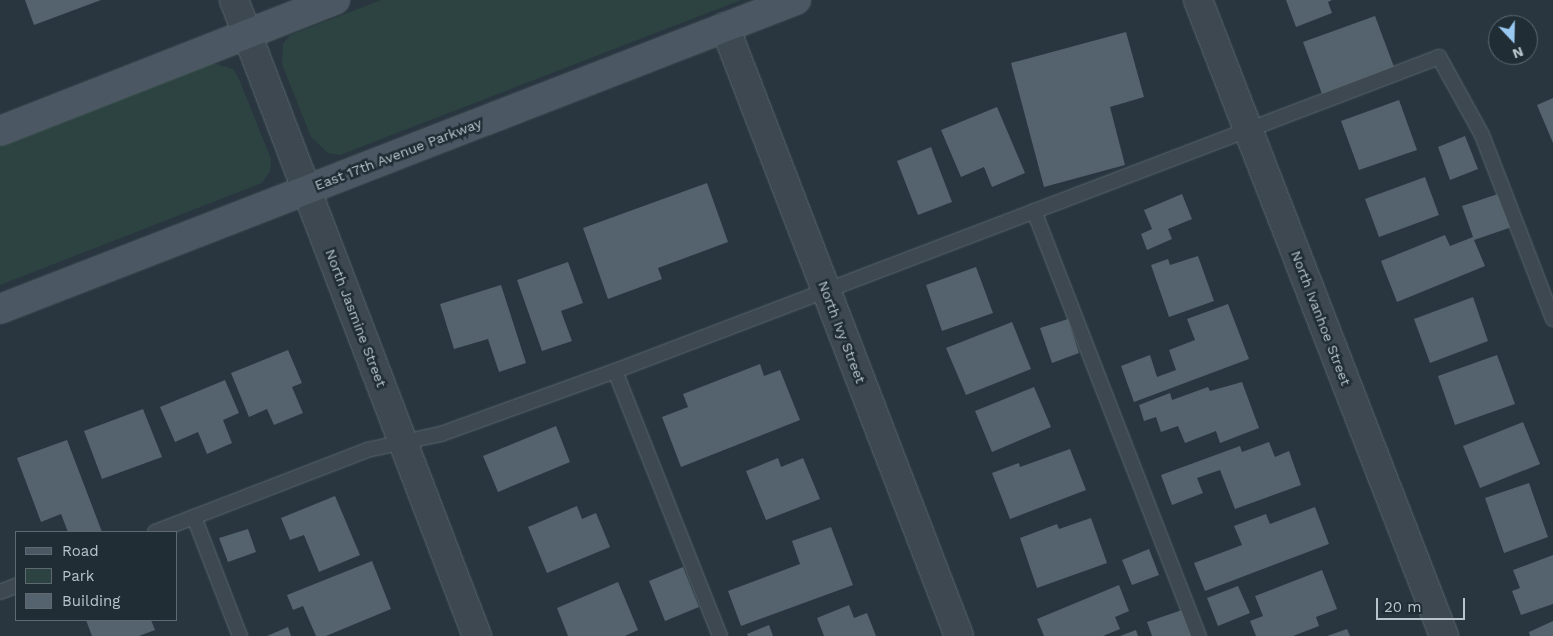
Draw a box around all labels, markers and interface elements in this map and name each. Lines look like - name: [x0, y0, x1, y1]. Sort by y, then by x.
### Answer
- north arrow: [1488, 15, 1538, 65]
- text: N: [1510, 44, 1526, 62]
- street label: East 17th Avenue Parkway: [312, 114, 484, 194]
- street label: North Jasmine Street: [322, 246, 390, 390]
- street label: North Ivanhoe Street: [1288, 248, 1354, 388]
- street label: North Ivy Street: [815, 278, 869, 386]
- legend: [15, 531, 178, 621]
- text: Road: [62, 542, 99, 560]
- text: Park: [62, 567, 94, 585]
- scale bar: [1378, 588, 1467, 620]
- text: Building: [62, 592, 120, 610]
- text: 20 m: [1384, 598, 1422, 616]

